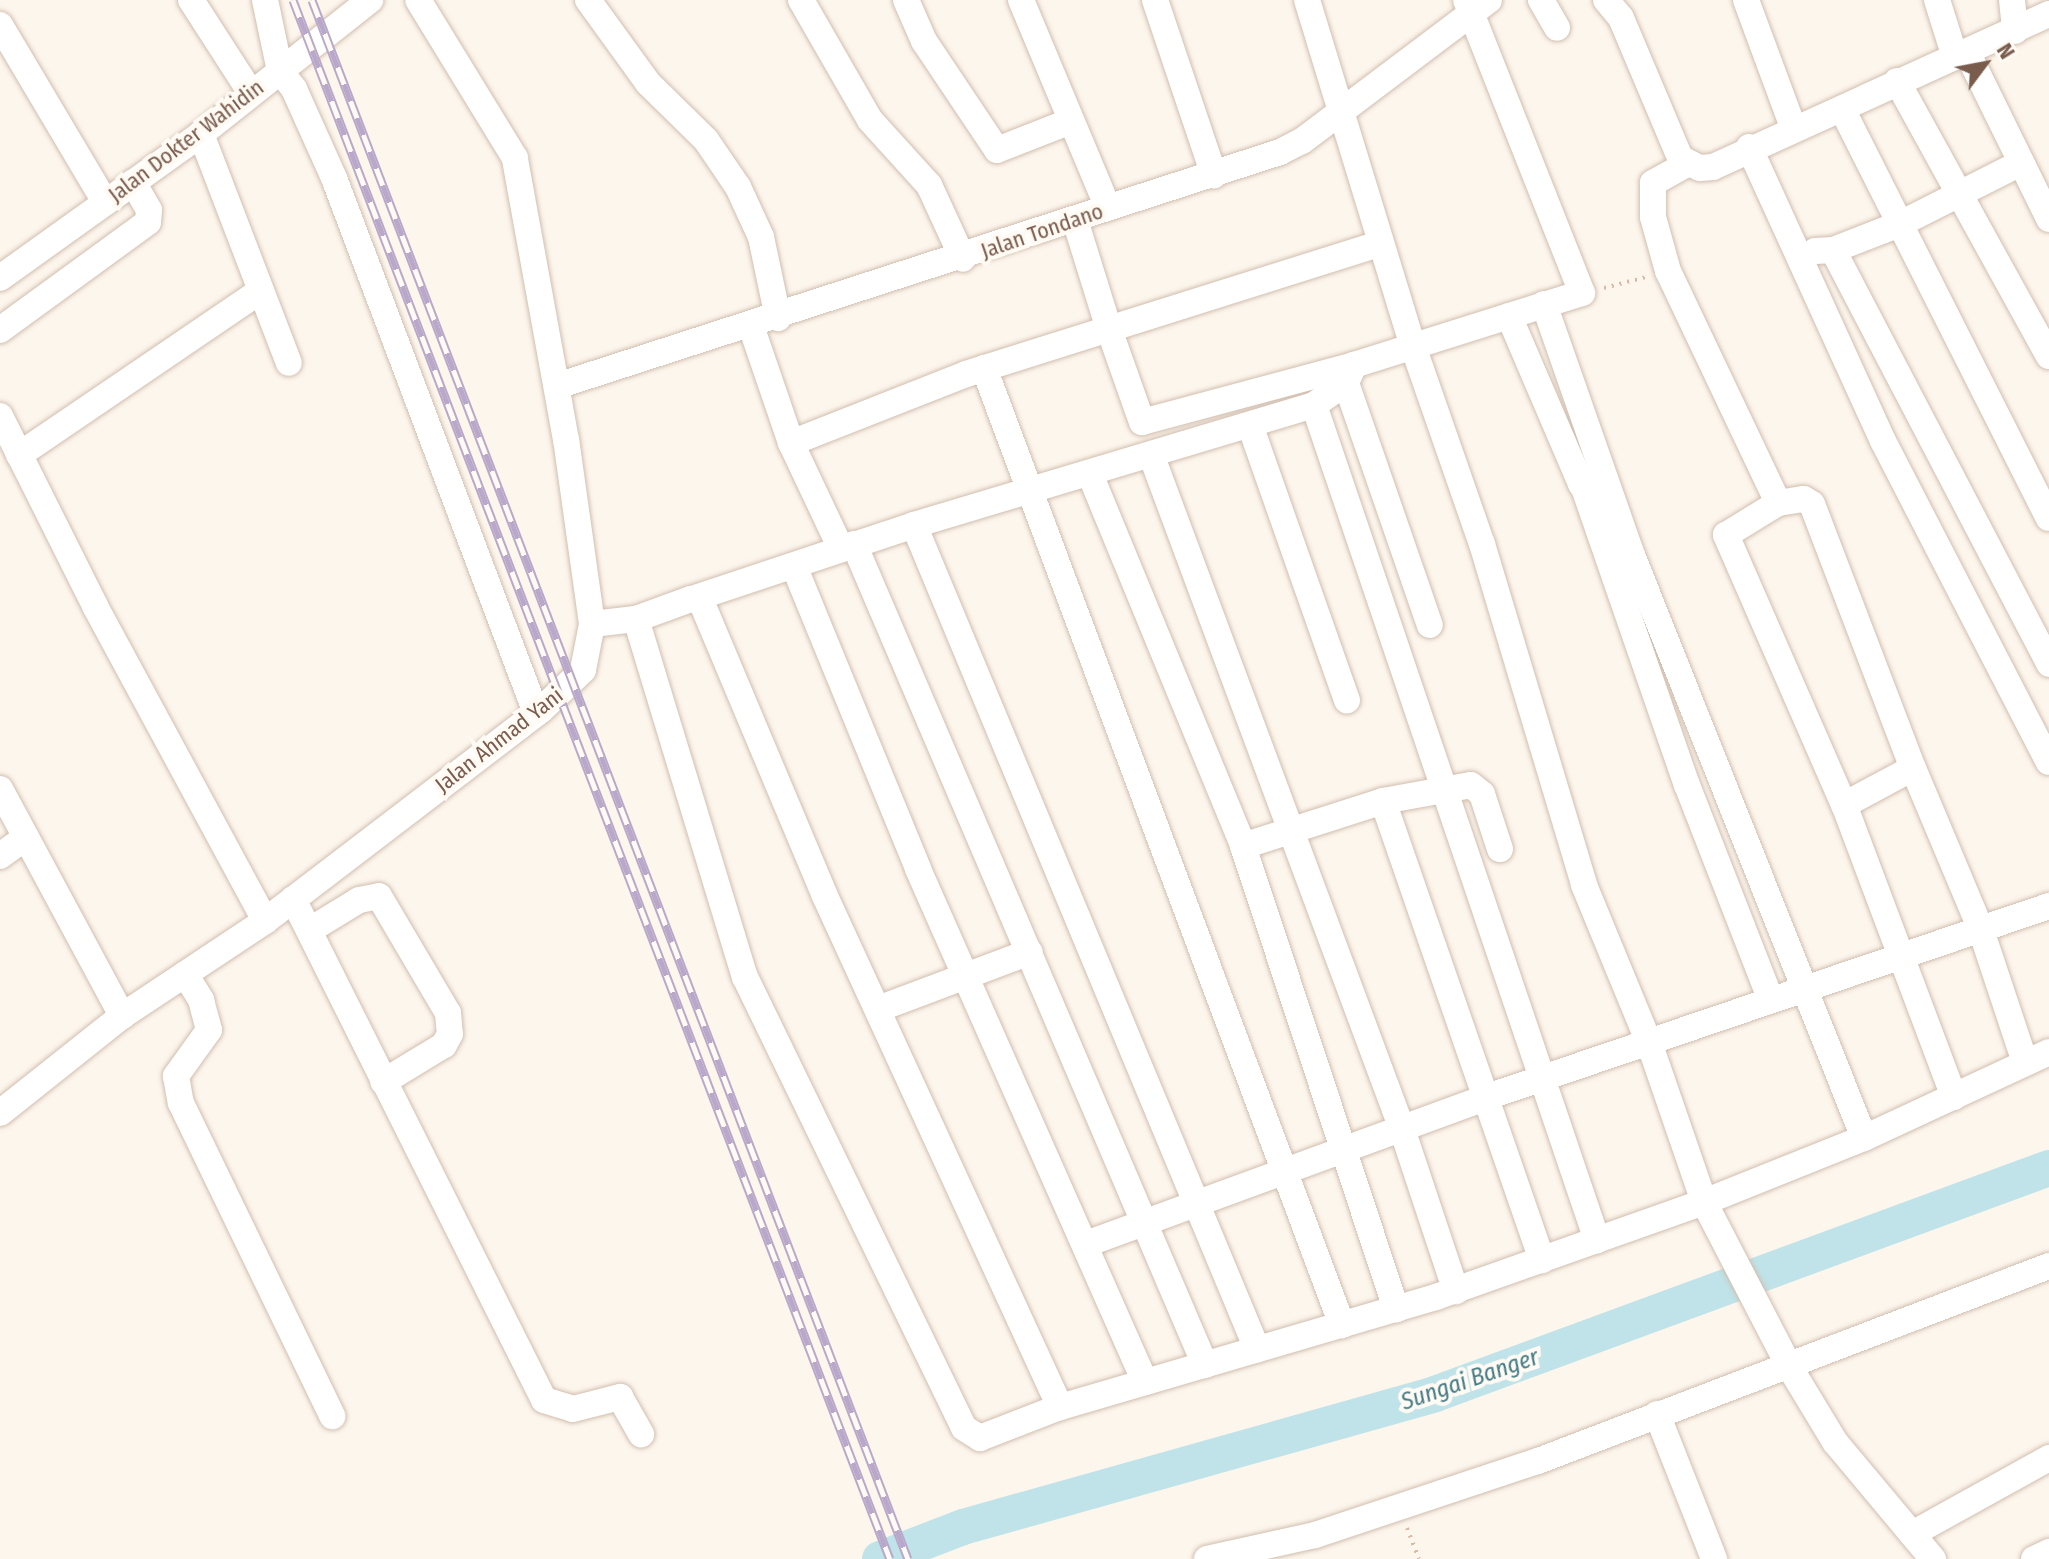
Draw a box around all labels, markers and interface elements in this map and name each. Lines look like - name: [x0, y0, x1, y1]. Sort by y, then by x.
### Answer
- north arrow: [1945, 24, 2025, 104]
- text: N: [1991, 38, 2021, 64]
- street label: Jalan Dokter Wahidin: [103, 74, 269, 208]
- street label: Jalan Tondano: [977, 198, 1107, 264]
- street label: Jalan Ahmad Yani: [430, 682, 568, 798]
- water label: Sungai Banger: [1397, 1343, 1543, 1417]

